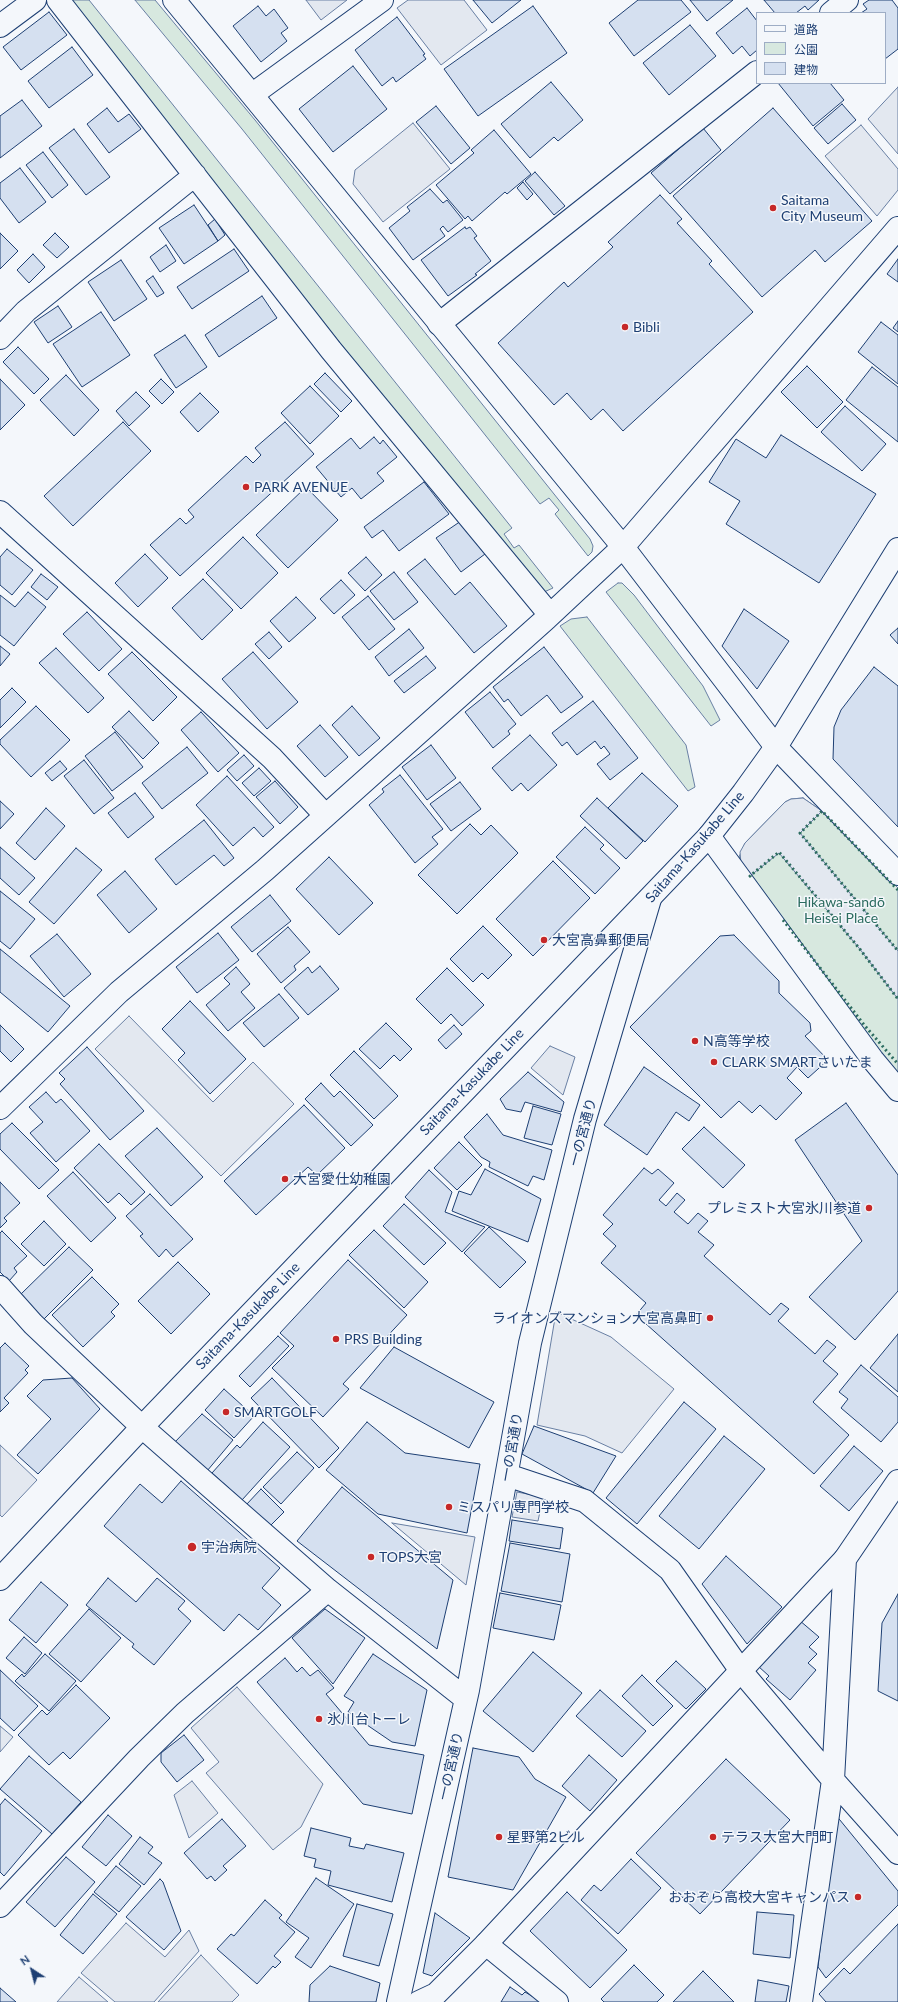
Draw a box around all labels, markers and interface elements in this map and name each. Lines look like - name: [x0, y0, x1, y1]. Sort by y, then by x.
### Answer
- legend: [756, 12, 886, 84]
- text: 道路: [794, 22, 818, 37]
- text: 公園: [794, 42, 818, 57]
- text: 建物: [794, 62, 818, 77]
- place label: Saitama City Museum: [781, 192, 863, 224]
- marker: Saitama City Museum: [768, 203, 778, 213]
- place label: Bibli: [633, 319, 660, 335]
- marker: Bibli: [620, 322, 630, 332]
- place label: PARK AVENUE: [254, 479, 348, 495]
- marker: PARK AVENUE: [241, 482, 251, 492]
- street label: Saitama-Kasukabe Line: [642, 788, 748, 906]
- park label: Hikawa-sandō Heisei Place: [797, 894, 885, 926]
- place label: 大宮高鼻郵便局: [552, 932, 650, 948]
- marker: 大宮高鼻郵便局: [539, 935, 549, 945]
- street label: Saitama-Kasukabe Line: [417, 1025, 527, 1139]
- place label: N高等学校: [703, 1033, 770, 1049]
- marker: N高等学校: [690, 1036, 700, 1046]
- place label: CLARK SMARTさいたま: [722, 1054, 872, 1070]
- marker: CLARK SMARTさいたま: [709, 1057, 719, 1067]
- street label: 一の宮通り: [566, 1096, 600, 1168]
- place label: 大宮愛仕幼稚園: [293, 1171, 391, 1187]
- marker: 大宮愛仕幼稚園: [280, 1174, 290, 1184]
- place label: プレミスト大宮氷川参道: [707, 1200, 861, 1216]
- marker: プレミスト大宮氷川参道: [864, 1203, 874, 1213]
- street label: Saitama-Kasukabe Line: [193, 1259, 303, 1373]
- place label: ライオンズマンション大宮高鼻町: [492, 1310, 702, 1326]
- marker: ライオンズマンション大宮高鼻町: [705, 1313, 715, 1323]
- place label: PRS Building: [344, 1331, 422, 1347]
- marker: PRS Building: [331, 1334, 341, 1344]
- place label: SMARTGOLF: [234, 1404, 317, 1420]
- marker: SMARTGOLF: [221, 1407, 231, 1417]
- street label: 一の宮通り: [498, 1411, 526, 1483]
- place label: ミスパリ専門学校: [457, 1499, 569, 1515]
- marker: ミスパリ専門学校: [444, 1502, 454, 1512]
- place label: 宇治病院: [201, 1539, 257, 1555]
- marker: 宇治病院: [186, 1541, 198, 1553]
- place label: TOPS大宮: [379, 1549, 442, 1565]
- marker: TOPS大宮: [366, 1552, 376, 1562]
- place label: 氷川台トーレ: [327, 1711, 411, 1727]
- marker: 氷川台トーレ: [314, 1714, 324, 1724]
- street label: 一の宮通り: [435, 1730, 467, 1802]
- place label: 星野第2ビル: [507, 1829, 585, 1845]
- place label: テラス大宮大門町: [721, 1829, 833, 1845]
- marker: 星野第2ビル: [494, 1832, 504, 1842]
- marker: テラス大宮大門町: [708, 1832, 718, 1842]
- place label: おおぞら高校大宮キャンパス: [668, 1889, 850, 1905]
- marker: おおぞら高校大宮キャンパス: [853, 1892, 863, 1902]
- north arrow: [12, 1950, 52, 1990]
- text: N: [17, 1952, 32, 1968]

